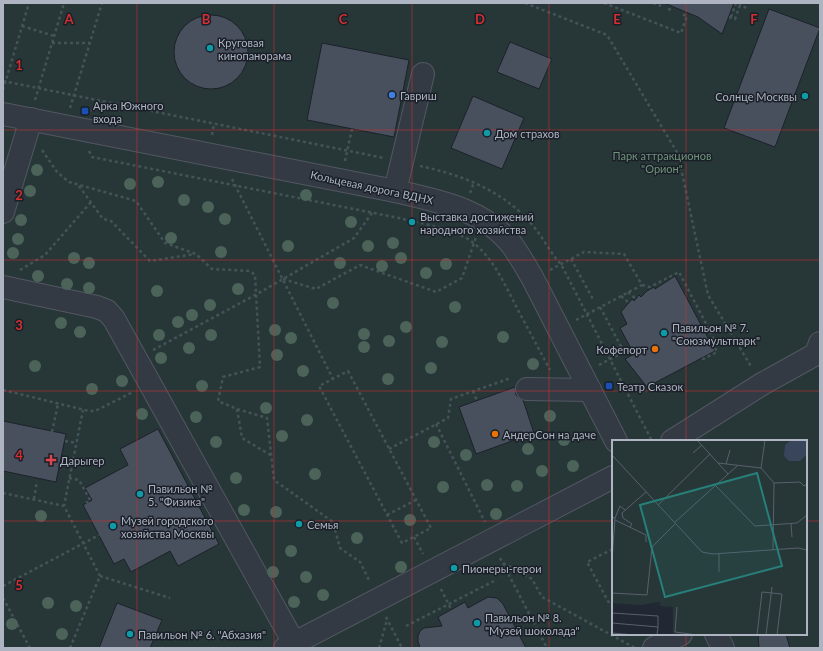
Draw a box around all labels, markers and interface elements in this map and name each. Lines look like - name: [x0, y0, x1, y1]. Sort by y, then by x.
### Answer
- text: A: [63, 11, 74, 27]
- text: B: [202, 11, 211, 27]
- text: C: [339, 11, 348, 27]
- text: D: [475, 11, 485, 27]
- text: E: [613, 11, 621, 27]
- text: F: [750, 11, 758, 27]
- place label: Круговая кинопанорама: [218, 36, 291, 62]
- marker: Круговая кинопанорама: [205, 43, 215, 53]
- text: 1: [15, 57, 23, 73]
- place label: Гавриш: [400, 89, 437, 102]
- marker: Гавриш: [387, 90, 397, 100]
- place label: Солнце Москвы: [715, 90, 797, 103]
- marker: Солнце Москвы: [800, 91, 810, 101]
- place label: Арка Южного входа: [93, 99, 163, 125]
- marker: Арка Южного входа: [80, 106, 90, 116]
- place label: Дом страхов: [495, 127, 560, 140]
- marker: Дом страхов: [482, 128, 492, 138]
- park label: Парк аттракционов "Орион": [613, 149, 711, 175]
- street label: Кольцевая дорога ВДНХ: [309, 168, 436, 207]
- text: 2: [15, 187, 23, 203]
- place label: Выставка достижений народного хозяйства: [420, 210, 534, 236]
- marker: Выставка достижений народного хозяйства: [407, 217, 417, 227]
- text: 3: [15, 317, 23, 333]
- place label: Павильон № 7. "Союзмультпарк": [672, 321, 760, 347]
- marker: Павильон № 7. "Союзмультпарк": [659, 328, 669, 338]
- place label: Кофепорт: [596, 343, 647, 356]
- marker: Кофепорт: [650, 344, 660, 354]
- place label: Театр Сказок: [617, 380, 683, 393]
- marker: Театр Сказок: [604, 381, 614, 391]
- place label: АндерСон на даче: [503, 428, 596, 441]
- marker: АндерСон на даче: [490, 429, 500, 439]
- inset map: [612, 440, 807, 635]
- text: 4: [15, 447, 23, 463]
- marker: Дарыгер: [45, 454, 57, 466]
- place label: Дарыгер: [60, 454, 104, 467]
- place label: Павильон № 5. "Физика": [148, 482, 213, 508]
- marker: Павильон № 5. "Физика": [135, 489, 145, 499]
- place label: Музей городского хозяйства Москвы: [121, 514, 214, 540]
- place label: Семья: [307, 518, 338, 531]
- marker: Семья: [294, 519, 304, 529]
- marker: Музей городского хозяйства Москвы: [108, 521, 118, 531]
- place label: Пионеры-герои: [462, 562, 542, 575]
- marker: Пионеры-герои: [449, 563, 459, 573]
- text: 5: [15, 577, 23, 593]
- place label: Павильон № 8. "Музей шоколада": [485, 611, 580, 637]
- marker: Павильон № 8. "Музей шоколада": [472, 618, 482, 628]
- place label: Павильон № 6. "Абхазия": [138, 628, 266, 641]
- marker: Павильон № 6. "Абхазия": [125, 629, 135, 639]

